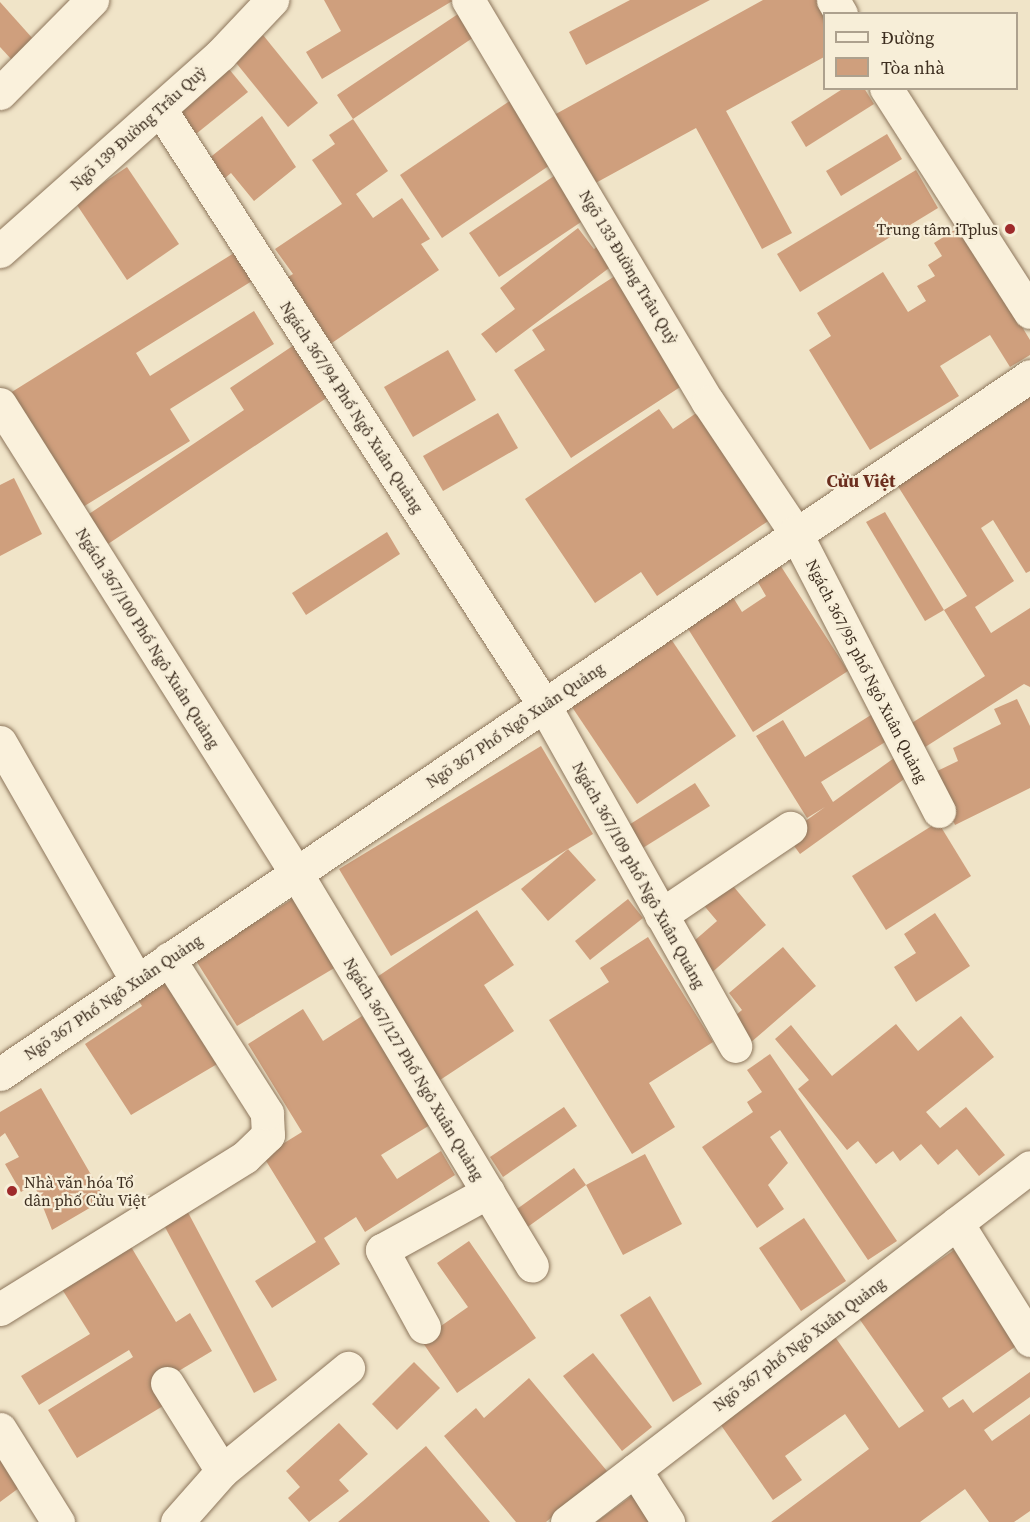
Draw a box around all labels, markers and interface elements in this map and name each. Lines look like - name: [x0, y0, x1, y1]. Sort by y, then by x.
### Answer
- legend: [823, 12, 1018, 90]
- text: Đường: [881, 25, 934, 50]
- text: Tòa nhà: [881, 55, 945, 80]
- street label: Ngõ 139 Đường Trâu Quỳ: [66, 62, 210, 194]
- street label: Ngõ 133 Đường Trâu Quỳ: [575, 186, 683, 348]
- place label: Trung tâm iTplus: [877, 219, 998, 239]
- marker: Trung tâm iTplus: [1003, 222, 1017, 236]
- street label: Ngách 367/94 Phố Ngô Xuân Quảng: [276, 298, 428, 516]
- district label: Cửu Việt: [826, 470, 896, 492]
- street label: Ngách 367/100 Phố Ngô Xuân Quảng: [72, 524, 224, 752]
- street label: Ngách 367/95 phố Ngô Xuân Quảng: [802, 556, 932, 786]
- street label: Ngõ 367 Phố Ngô Xuân Quảng: [422, 658, 608, 792]
- street label: Ngách 367/109 phố Ngô Xuân Quảng: [569, 758, 709, 992]
- street label: Ngõ 367 Phố Ngô Xuân Quảng: [20, 930, 206, 1064]
- street label: Ngách 367/127 Phố Ngô Xuân Quảng: [340, 954, 488, 1184]
- place label: Nhà văn hóa Tổ dân phố Cửu Việt: [24, 1172, 146, 1210]
- marker: Nhà văn hóa Tổ dân phố Cửu Việt: [5, 1184, 19, 1198]
- street label: Ngõ 367 phố Ngô Xuân Quảng: [709, 1273, 889, 1415]

